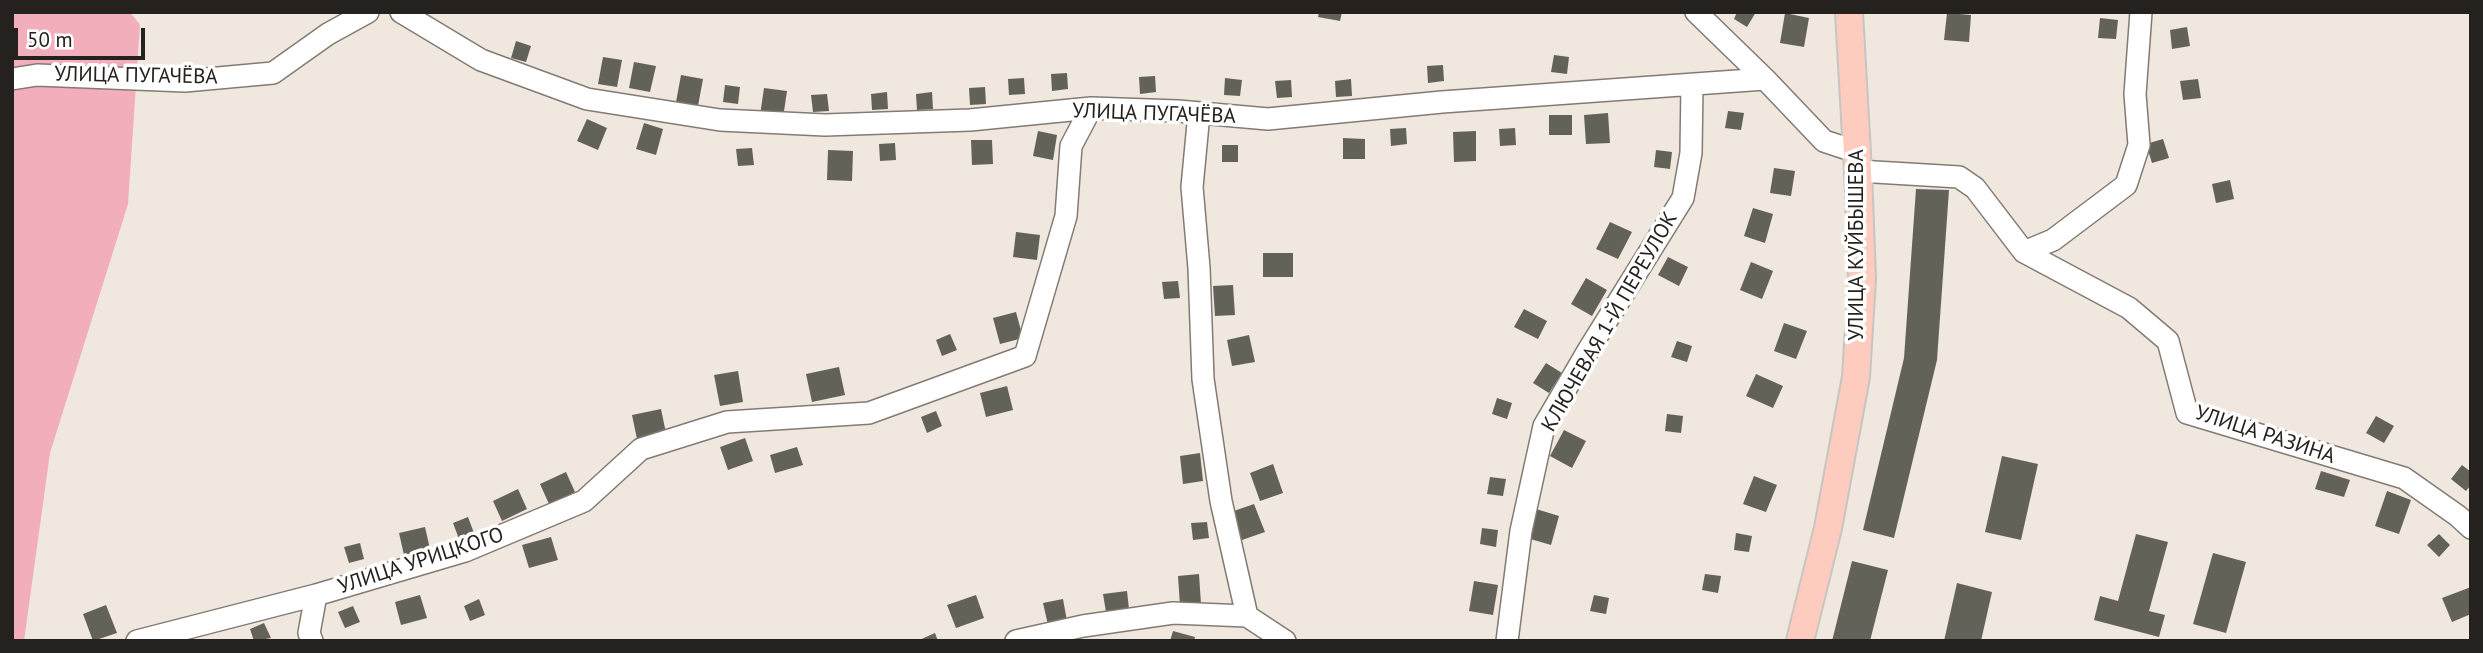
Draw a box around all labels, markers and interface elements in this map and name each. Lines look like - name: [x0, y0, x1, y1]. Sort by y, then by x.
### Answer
- scale bar: [18, 14, 149, 58]
- text: 50 m: [27, 26, 73, 53]
- street label: УЛИЦА ПУГАЧЁВА: [54, 62, 218, 90]
- street label: УЛИЦА ПУГАЧЁВА: [1072, 99, 1236, 129]
- street label: УЛИЦА КУЙБЫШЕВА: [1844, 149, 1870, 341]
- street label: КЛЮЧЕВАЯ 1-Й ПЕРЕУЛОК: [1537, 208, 1683, 436]
- street label: УЛИЦА РАЗИНА: [2192, 401, 2338, 469]
- street label: УЛИЦА УРИЦКОГО: [335, 522, 507, 600]

